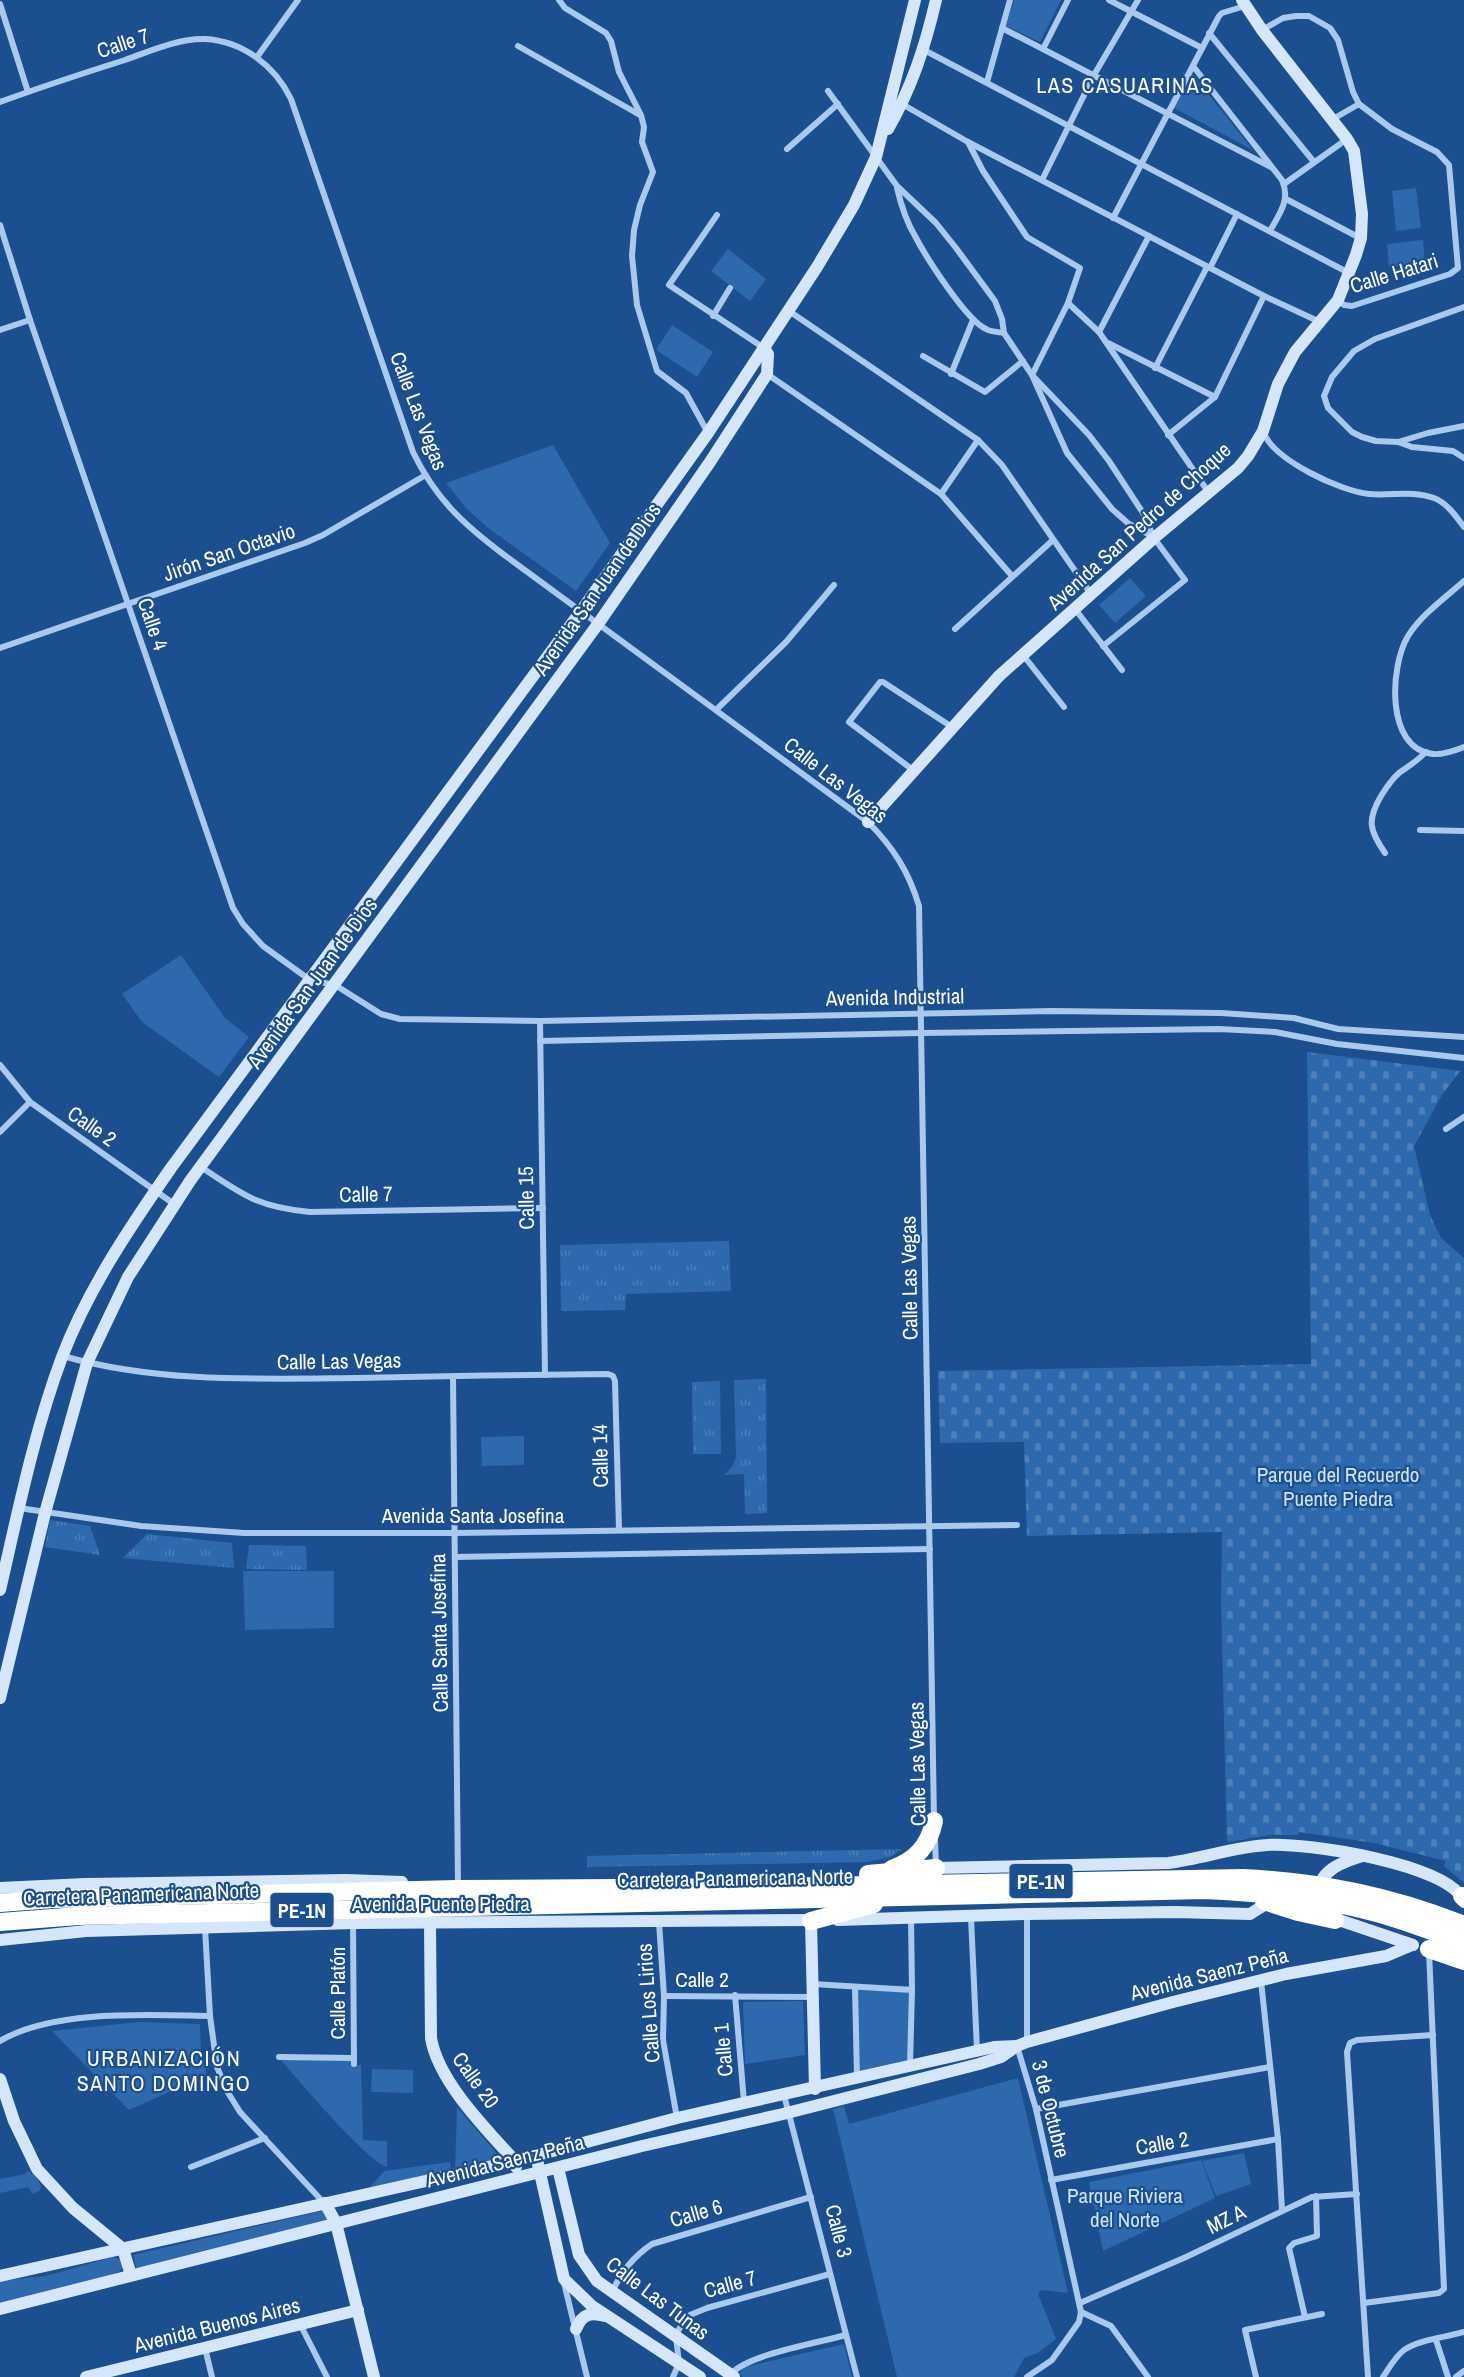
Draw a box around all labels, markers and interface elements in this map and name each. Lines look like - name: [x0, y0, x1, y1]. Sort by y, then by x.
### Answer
- street label: Calle 7: [93, 21, 153, 65]
- district label: LAS CASUARINAS: [1036, 70, 1214, 100]
- street label: Calle Hatari: [1346, 246, 1442, 300]
- street label: Calle Las Vegas: [383, 348, 455, 474]
- street label: Avenida San Pedro de Choque: [1040, 436, 1237, 617]
- street label: Avenida San Juan de Dios: [526, 497, 668, 682]
- street label: Jirón San Octavio: [159, 516, 299, 588]
- street label: Calle 4: [131, 594, 176, 654]
- street label: Calle Las Vegas: [778, 730, 894, 830]
- street label: Avenida San Juan de Dios: [240, 892, 384, 1075]
- street label: Avenida Industrial: [824, 981, 965, 1013]
- street label: Calle 2: [62, 1099, 122, 1153]
- street label: Calle 15: [511, 1166, 541, 1230]
- street label: Calle 7: [339, 1179, 393, 1209]
- street label: Calle Las Vegas: [893, 1216, 925, 1340]
- street label: Calle Las Vegas: [277, 1345, 401, 1377]
- street label: Calle 14: [585, 1424, 615, 1488]
- park label: Parque del Recuerdo Puente Piedra: [1257, 1460, 1419, 1513]
- street label: Avenida Santa Josefina: [381, 1501, 565, 1530]
- street label: Calle Santa Josefina: [423, 1553, 455, 1713]
- street label: Calle Las Vegas: [901, 1702, 933, 1826]
- street label: Carretera Panamericana Norte: [617, 1861, 853, 1895]
- road number: PE-1N: [1010, 1864, 1072, 1898]
- street label: Carretera Panamericana Norte: [22, 1875, 260, 1913]
- street label: Avenida Puente Piedra: [351, 1889, 530, 1918]
- road number: PE-1N: [270, 1893, 334, 1927]
- street label: Avenida Saenz Peña: [1126, 1940, 1291, 2008]
- street label: Calle Los Lirios: [629, 1942, 667, 2064]
- street label: Calle Platón: [323, 1947, 352, 2039]
- street label: Calle 2: [675, 1965, 729, 1994]
- street label: Calle 1: [706, 2022, 740, 2078]
- district label: URBANIZACIÓN SANTO DOMINGO: [77, 2043, 251, 2098]
- street label: Calle 20: [446, 2046, 506, 2114]
- street label: 3 de Octubre: [1025, 2057, 1077, 2161]
- street label: Calle 2: [1133, 2124, 1191, 2162]
- street label: Avenida Saenz Peña: [422, 2127, 587, 2195]
- park label: Parque Riviera del Norte: [1067, 2181, 1183, 2234]
- street label: Calle 6: [666, 2192, 726, 2234]
- street label: MZ A: [1202, 2197, 1251, 2241]
- street label: Calle 3: [818, 2201, 860, 2261]
- street label: Calle Las Tunas: [600, 2250, 716, 2346]
- street label: Calle 7: [700, 2263, 760, 2305]
- street label: Avenida Buenos Aires: [130, 2290, 303, 2360]

